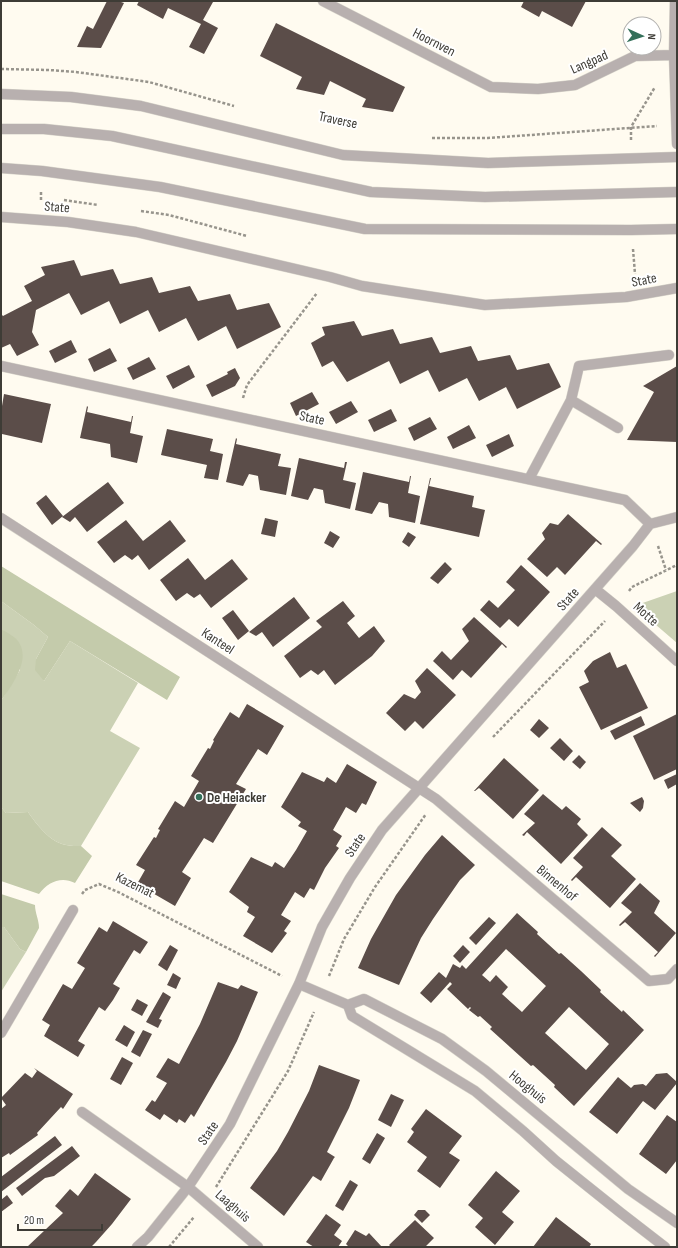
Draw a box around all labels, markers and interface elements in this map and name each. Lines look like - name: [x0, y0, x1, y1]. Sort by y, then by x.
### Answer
- north arrow: [622, 16, 662, 56]
- street label: Hoornven: [410, 24, 458, 60]
- text: N: [645, 33, 658, 40]
- street label: Langpad: [568, 46, 610, 78]
- street label: Traverse: [317, 108, 359, 132]
- street label: State: [44, 197, 70, 217]
- street label: State: [630, 269, 658, 291]
- street label: State: [298, 407, 326, 429]
- street label: State: [553, 584, 583, 614]
- street label: Motte: [630, 598, 662, 630]
- street label: Kanteel: [198, 624, 238, 658]
- place label: De Heiacker: [207, 789, 267, 806]
- marker: De Heiacker: [194, 792, 204, 802]
- street label: State: [341, 830, 369, 860]
- street label: Binnenhof: [533, 861, 582, 906]
- street label: Kazemat: [113, 868, 157, 902]
- street label: Hooghuis: [506, 1067, 550, 1107]
- street label: State: [194, 1118, 222, 1148]
- street label: Laaghuis: [212, 1186, 254, 1226]
- scale bar: [18, 1206, 102, 1232]
- text: 20 m: [24, 1213, 44, 1228]

